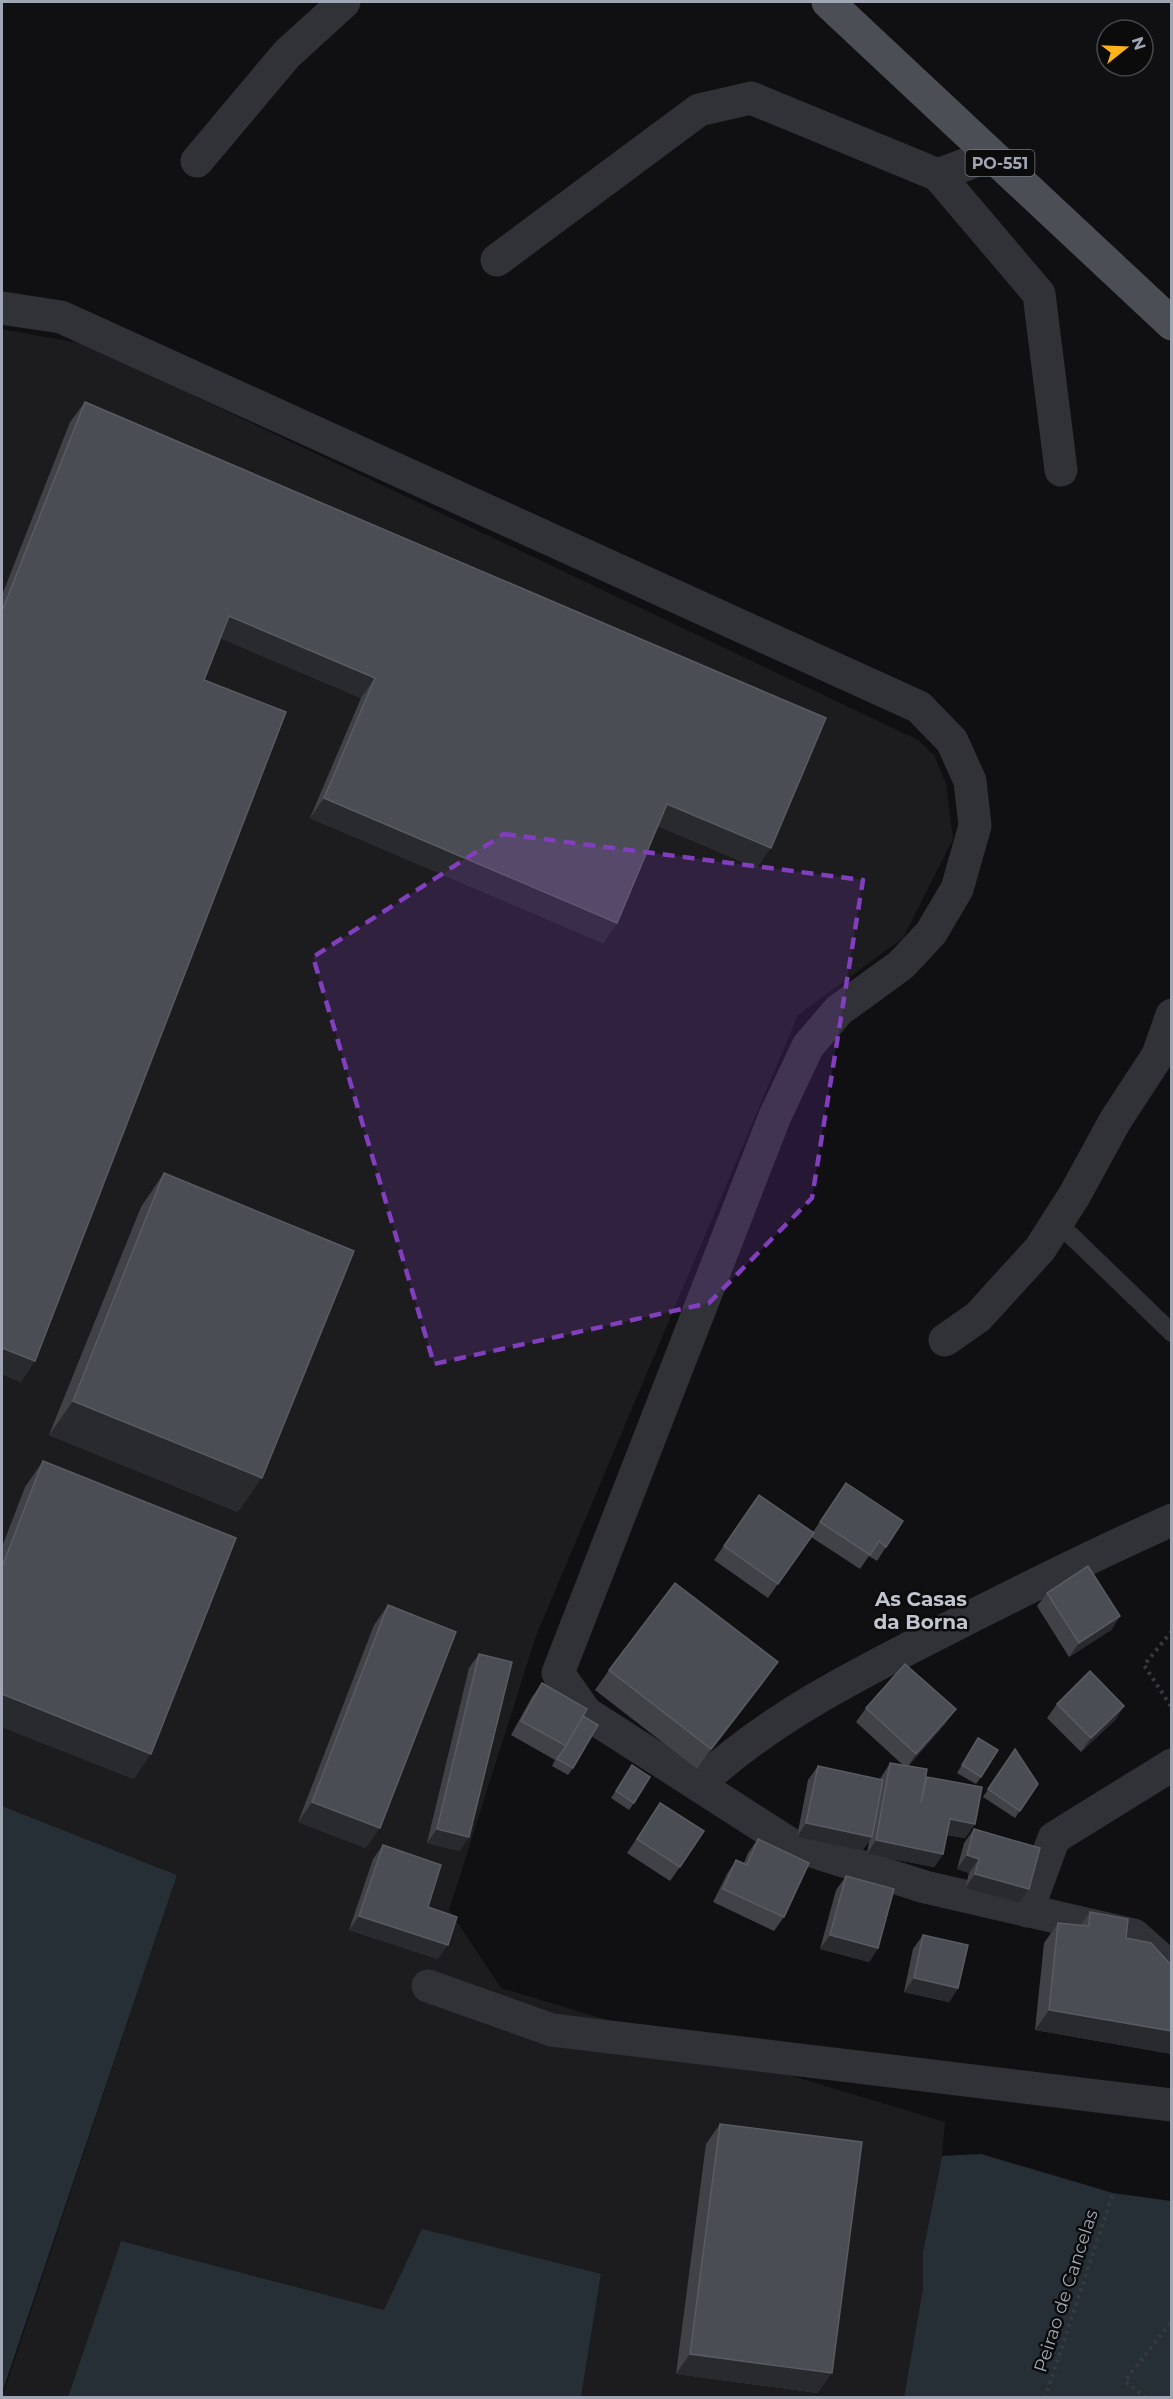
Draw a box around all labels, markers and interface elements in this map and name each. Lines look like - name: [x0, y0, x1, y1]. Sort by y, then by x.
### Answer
- north arrow: [1095, 18, 1155, 78]
- text: N: [1128, 34, 1150, 53]
- road number: PO-551: [966, 150, 1034, 176]
- district label: As Casas da Borna: [874, 1587, 968, 1634]
- street label: Peirao de Cancelas: [1029, 2207, 1103, 2375]

